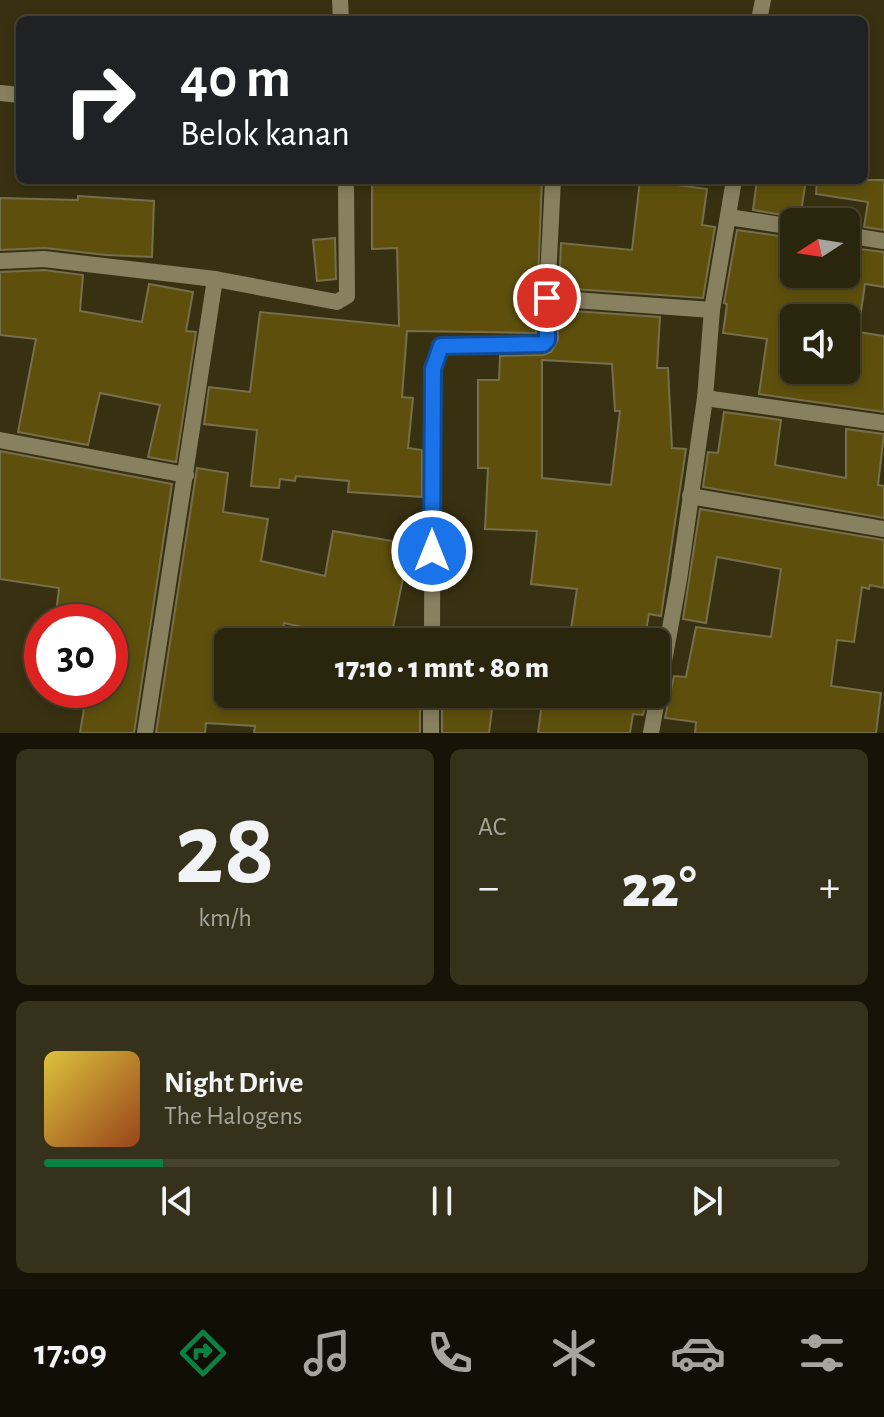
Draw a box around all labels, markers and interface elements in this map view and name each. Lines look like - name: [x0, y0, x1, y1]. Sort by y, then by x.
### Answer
- icon: right: [48, 48, 152, 152]
- text: 40 m: [180, 51, 291, 107]
- text: Belok kanan: [180, 116, 350, 152]
- north arrow: [780, 208, 860, 288]
- map controls: [780, 208, 860, 384]
- pin: [513, 264, 581, 332]
- icon: arrive: [525, 276, 569, 320]
- button: sound: [780, 304, 860, 384]
- position arrow: [390, 509, 474, 593]
- speed limit sign: 30: [24, 604, 128, 708]
- text: 17:10 · 1 mnt · 80 m: [335, 653, 549, 683]
- text: 28: [175, 799, 275, 903]
- text: AC: [478, 814, 506, 840]
- text: 22°: [622, 858, 697, 918]
- text: −: [478, 866, 499, 910]
- text: +: [819, 866, 840, 910]
- text: km/h: [198, 905, 252, 931]
- text: Night Drive: [164, 1068, 303, 1098]
- text: The Halogens: [164, 1103, 302, 1129]
- icon: previous: [155, 1179, 199, 1223]
- icon: pause: [420, 1179, 464, 1223]
- icon: next: [685, 1179, 729, 1223]
- icon: directions: [175, 1325, 231, 1381]
- icon: music: [299, 1325, 355, 1381]
- icon: phone: [422, 1325, 478, 1381]
- icon: climate: [546, 1325, 602, 1381]
- icon: car: [670, 1325, 726, 1381]
- icon: filters: [794, 1325, 850, 1381]
- text: 17:09: [34, 1335, 107, 1371]

